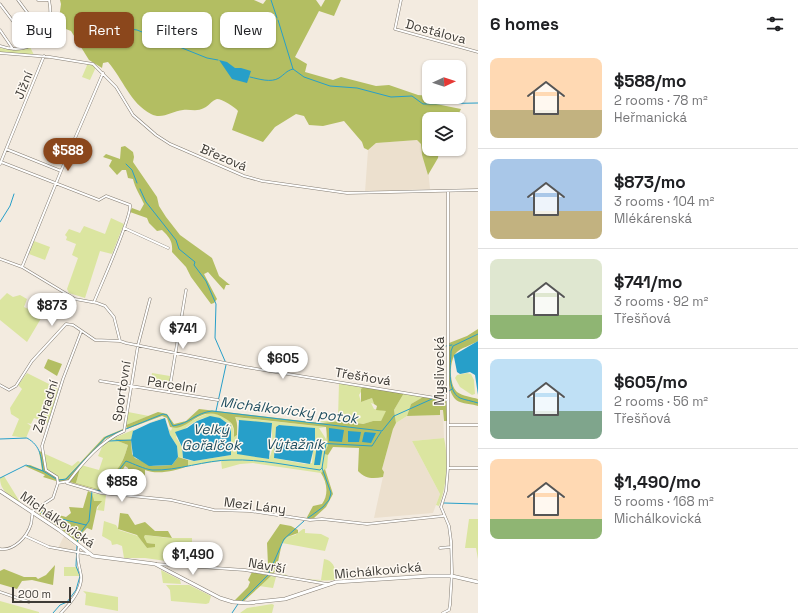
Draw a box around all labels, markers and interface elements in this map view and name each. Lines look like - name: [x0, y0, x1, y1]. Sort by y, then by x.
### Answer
- chip: Buy: [12, 12, 66, 48]
- chip: Rent: [74, 12, 134, 48]
- chip: Filters: [142, 12, 212, 48]
- chip: New: [220, 12, 276, 48]
- text: 6 homes: [490, 13, 559, 35]
- icon: filters: [764, 13, 786, 35]
- street label: Dostálova: [404, 15, 469, 48]
- north arrow: [422, 60, 466, 104]
- map controls: [422, 60, 466, 156]
- street label: Jižní: [10, 68, 37, 102]
- text: $588/mo: [614, 70, 686, 92]
- icon: home: [522, 74, 570, 122]
- text: 2 rooms · 78 m²: [614, 92, 708, 109]
- text: Heřmanická: [614, 109, 687, 126]
- button: layers: [422, 112, 466, 156]
- pin: $588: [44, 138, 92, 172]
- street label: Březová: [198, 140, 250, 175]
- text: $588: [52, 142, 84, 159]
- text: $873/mo: [614, 171, 686, 193]
- icon: home: [522, 175, 570, 223]
- text: 3 rooms · 104 m²: [614, 193, 714, 210]
- text: Mlékárenská: [614, 210, 692, 227]
- text: $741/mo: [614, 271, 682, 293]
- icon: home: [522, 275, 570, 323]
- pin: $873: [28, 293, 76, 327]
- text: 3 rooms · 92 m²: [614, 293, 708, 310]
- text: $873: [37, 297, 67, 314]
- text: Třešňová: [614, 310, 671, 327]
- pin: $741: [159, 316, 207, 350]
- text: $741: [169, 320, 197, 337]
- street label: Myslivecká: [431, 336, 448, 405]
- pin: $605: [259, 346, 307, 380]
- text: $605: [267, 350, 299, 367]
- street label: Sportovní: [108, 359, 135, 423]
- street label: Třešňová: [334, 364, 393, 389]
- text: $605/mo: [614, 371, 688, 393]
- street label: Parcelní: [146, 372, 199, 397]
- icon: home: [522, 375, 570, 423]
- street label: Zahradní: [29, 377, 62, 435]
- water label: Michálkovický potok: [219, 393, 360, 428]
- text: 2 rooms · 56 m²: [614, 393, 708, 410]
- text: Třešňová: [614, 410, 671, 427]
- water label: Velký Gořalčok: [182, 420, 242, 454]
- water label: Výtažník: [266, 435, 326, 453]
- pin: $858: [98, 469, 146, 503]
- text: $1,490/mo: [614, 471, 701, 493]
- text: $858: [106, 473, 138, 490]
- icon: home: [522, 475, 570, 523]
- street label: Michálkovická: [17, 487, 99, 552]
- street label: Mezi Lány: [223, 493, 287, 518]
- text: 5 rooms · 168 m²: [614, 493, 714, 510]
- text: Michálkovická: [614, 510, 702, 527]
- pin: $1,490: [160, 542, 226, 576]
- text: $1,490: [172, 546, 214, 563]
- street label: Návrší: [247, 554, 288, 577]
- street label: Michálkovická: [334, 558, 423, 583]
- scale bar: [12, 585, 71, 604]
- text: 200 m: [18, 587, 51, 601]

